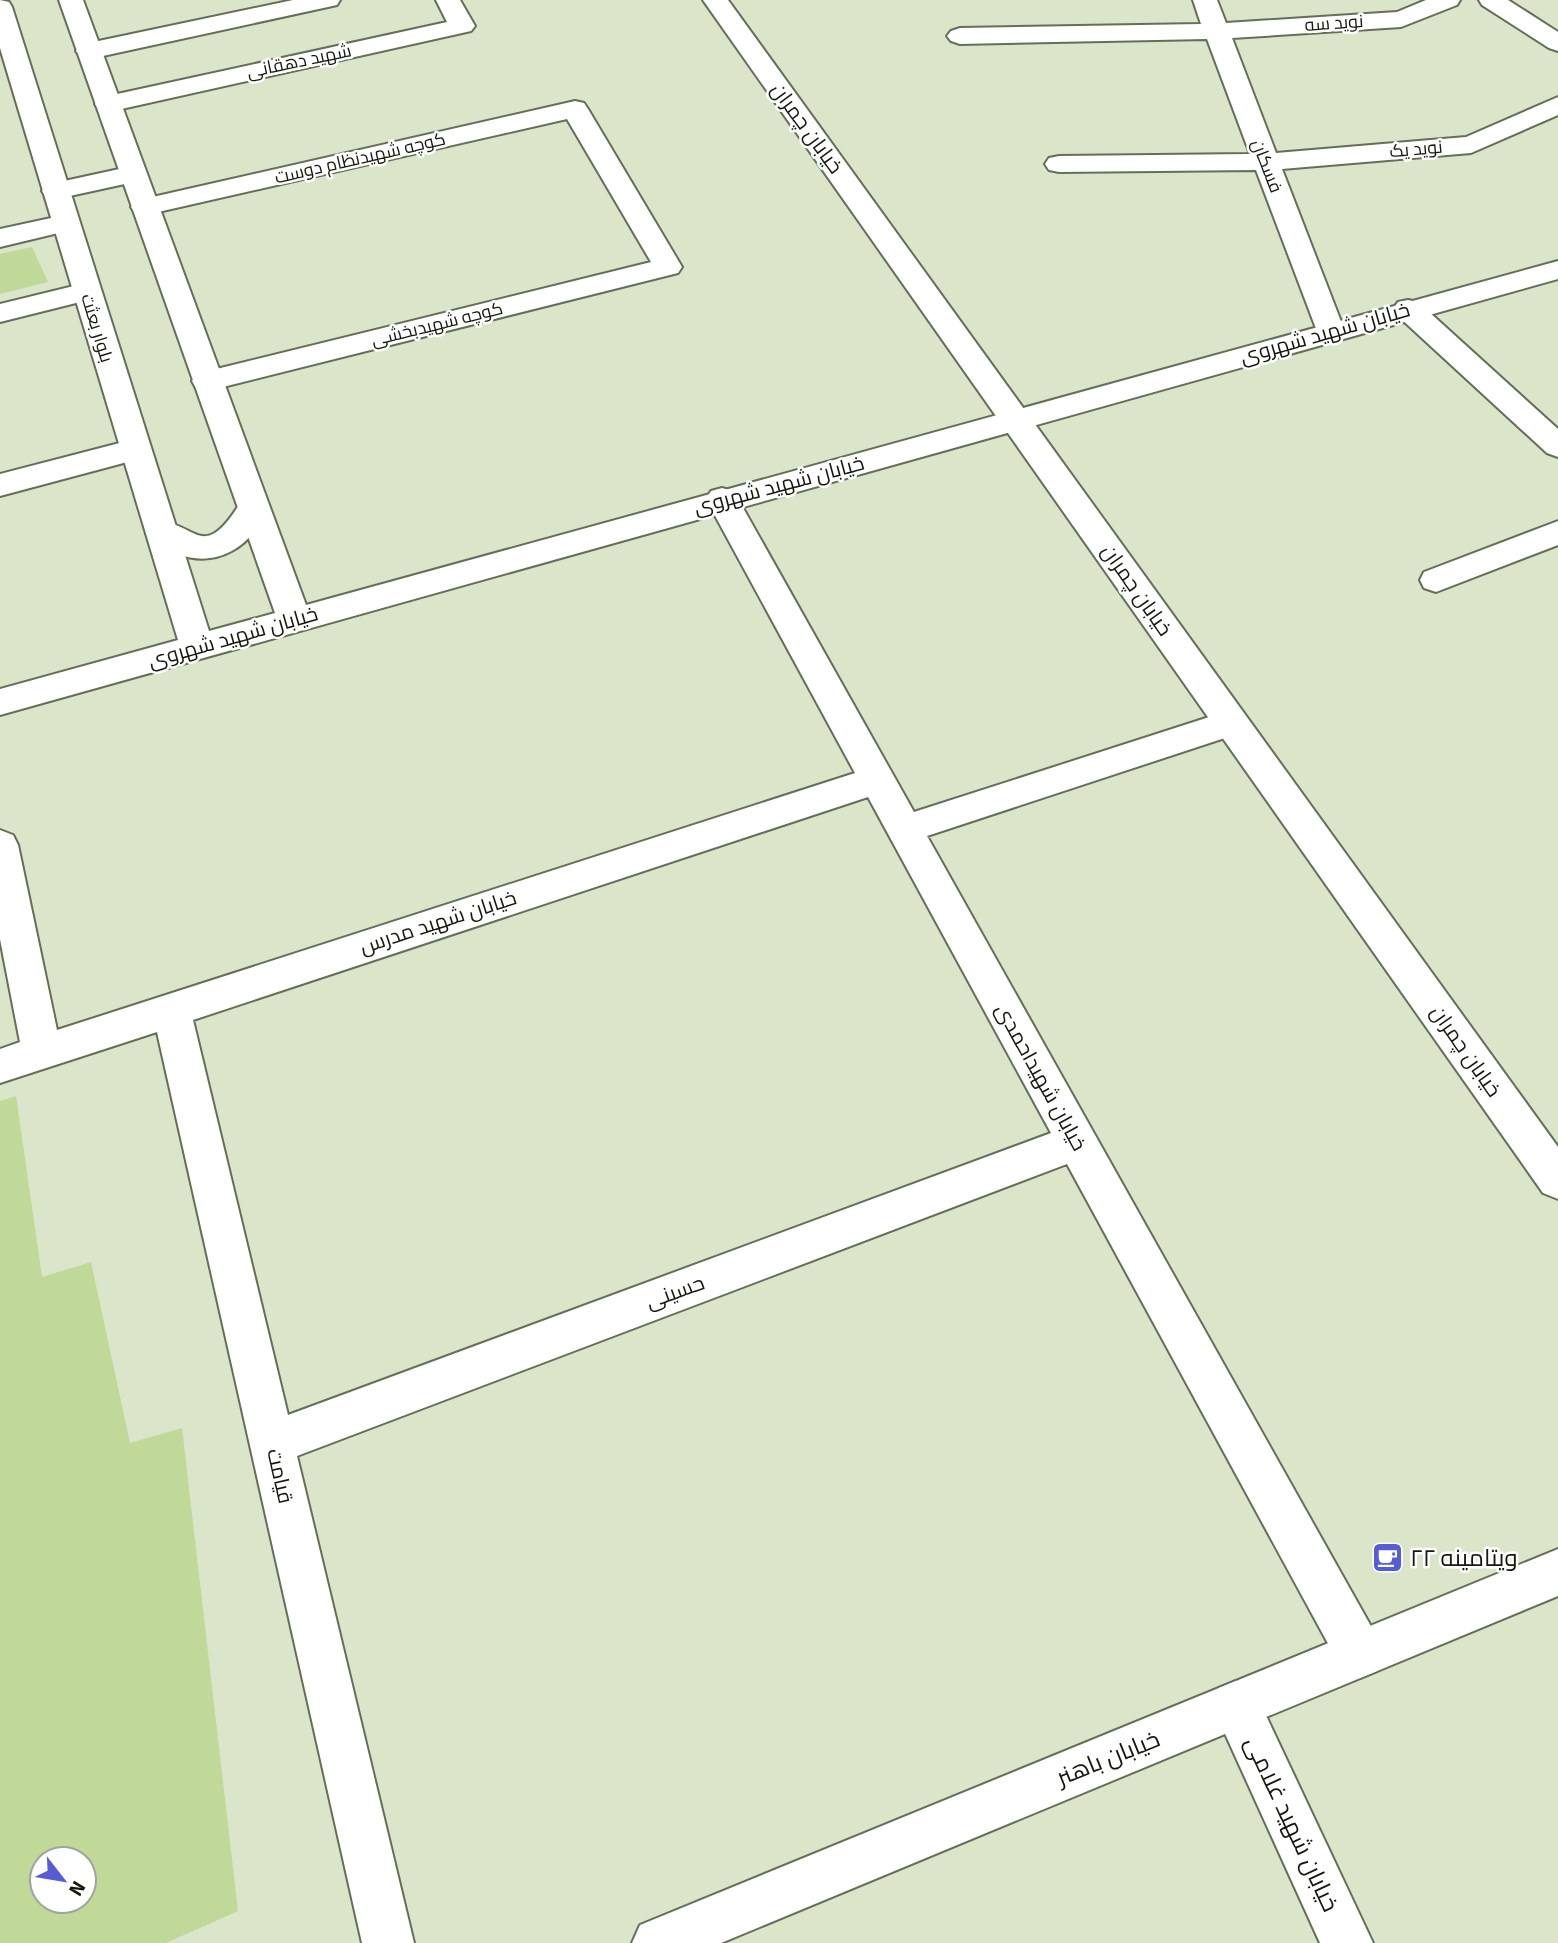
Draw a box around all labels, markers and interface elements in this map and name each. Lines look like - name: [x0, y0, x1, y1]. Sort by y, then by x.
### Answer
- street label: نوید سه: [1304, 10, 1364, 36]
- street label: شهید دهقانی: [245, 39, 353, 83]
- street label: خیابان چمران: [764, 77, 849, 179]
- street label: کوچه شهیدنظام دوست: [272, 128, 448, 189]
- street label: فسکان: [1247, 136, 1287, 196]
- street label: نوید یک: [1389, 136, 1443, 162]
- street label: بلوار بعثت: [76, 291, 118, 365]
- street label: خیابان شهید شهروی: [1237, 296, 1413, 370]
- street label: کوچه شهیدبخشی: [369, 297, 505, 352]
- street label: خیابان شهید شهروی: [691, 450, 867, 520]
- street label: خیابان چمران: [1095, 539, 1178, 642]
- street label: خیابان شهید شهروی: [145, 600, 321, 674]
- street label: خیابان شهید مدرس: [356, 884, 520, 960]
- street label: خیابان شهیداحمدی: [990, 999, 1092, 1155]
- street label: خیابان چمران: [1424, 1000, 1507, 1103]
- street label: حسینی: [642, 1269, 708, 1315]
- street label: قیامت: [261, 1446, 299, 1506]
- cafe icon: ویتامینه ۲۲: [1370, 1541, 1404, 1575]
- place label: ویتامینه ۲۲: [1410, 1543, 1518, 1573]
- street label: خیابان باهنر: [1050, 1724, 1164, 1793]
- street label: خیابان شهید غلامی: [1238, 1732, 1346, 1916]
- north arrow: [28, 1845, 98, 1915]
- text: N: [63, 1876, 90, 1900]

